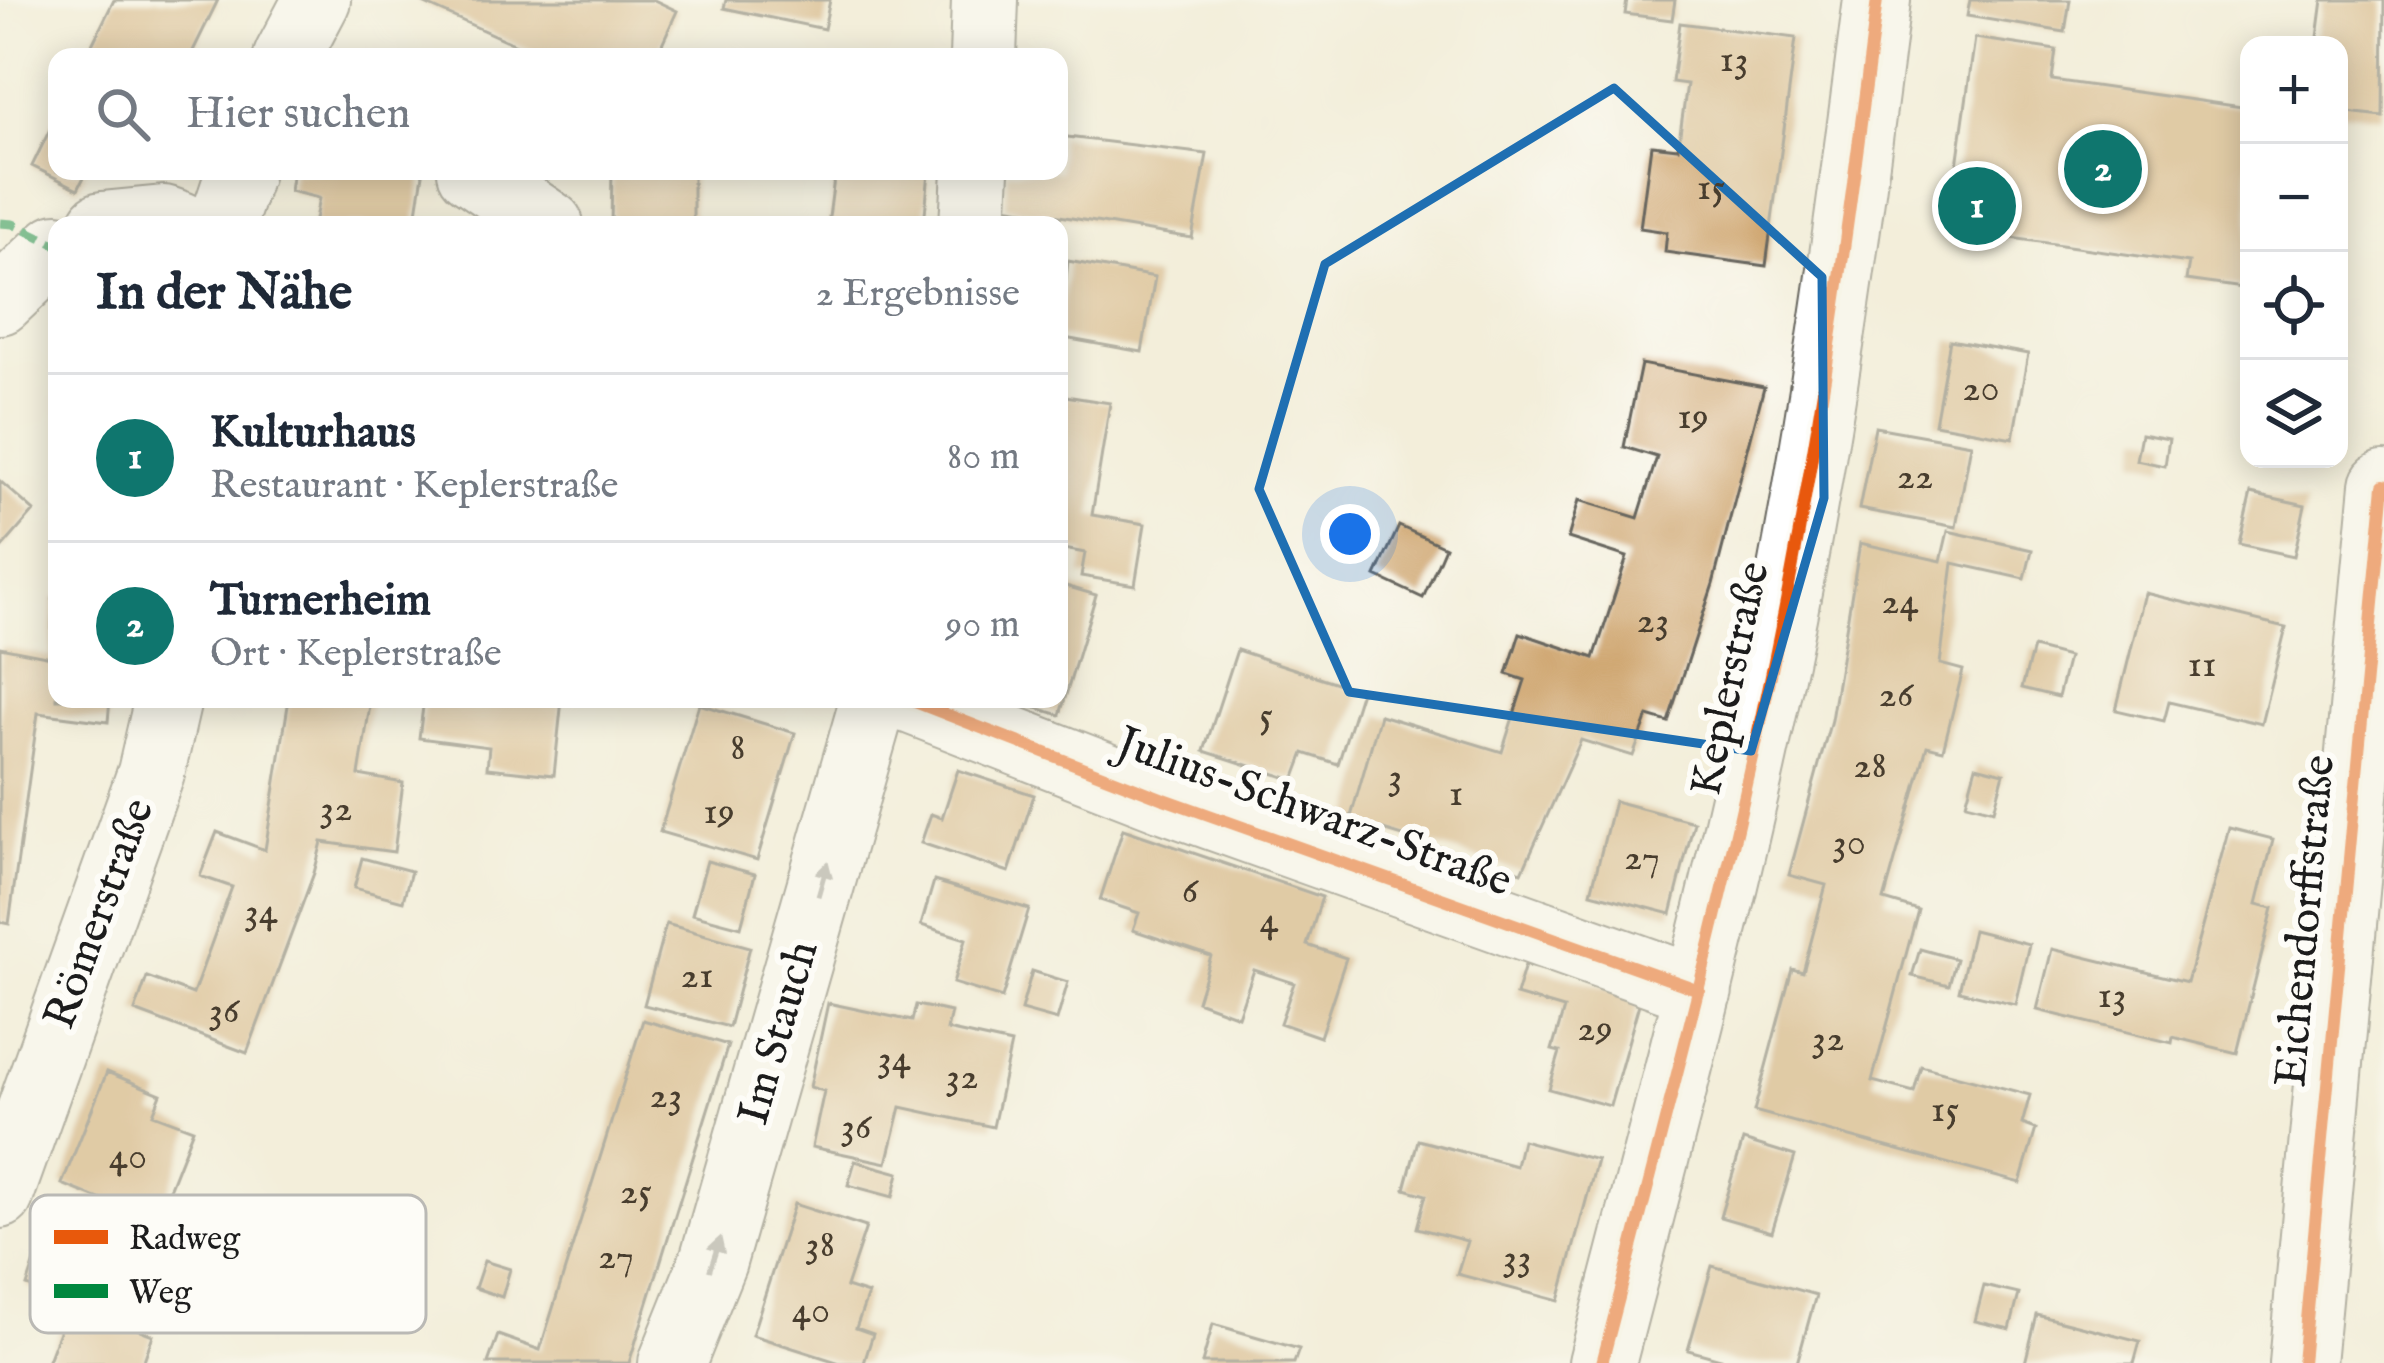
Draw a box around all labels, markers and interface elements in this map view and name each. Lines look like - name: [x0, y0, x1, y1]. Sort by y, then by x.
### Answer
- house number: 13: [1719, 36, 1749, 85]
- map controls: [2240, 36, 2348, 468]
- button: +: [2240, 36, 2348, 144]
- search box: [48, 48, 1068, 180]
- icon: search: [90, 81, 156, 147]
- text: Hier suchen: [186, 86, 410, 143]
- pin: 2: [2064, 124, 2142, 214]
- button: −: [2240, 144, 2348, 252]
- pin: 1: [1938, 161, 2016, 251]
- house number: 15: [1697, 164, 1725, 213]
- button: locate: [2240, 252, 2348, 360]
- text: In der Nähe: [96, 262, 352, 327]
- text: 2 Ergebnisse: [816, 270, 1020, 319]
- button: layers: [2240, 360, 2348, 468]
- house number: 20: [1962, 365, 2000, 414]
- house number: 19: [1677, 393, 1709, 442]
- text: Kulturhaus: [210, 405, 416, 462]
- text: 1: [128, 433, 142, 482]
- text: 80 m: [947, 433, 1020, 482]
- house number: 22: [1897, 453, 1933, 502]
- text: Restaurant · Keplerstraße: [210, 462, 618, 511]
- your location: [1320, 504, 1380, 564]
- street label: Keplerstraße: [1678, 557, 1784, 801]
- text: Turnerheim: [210, 573, 431, 630]
- house number: 24: [1881, 578, 1919, 627]
- house number: 23: [1637, 597, 1669, 646]
- text: 2: [126, 601, 144, 650]
- text: 90 m: [945, 601, 1020, 650]
- text: Ort · Keplerstraße: [210, 630, 502, 679]
- house number: 11: [2187, 641, 2217, 690]
- house number: 26: [1879, 671, 1915, 720]
- house number: 5: [1259, 692, 1273, 741]
- street label: Julius-Schwarz-Straße: [1104, 713, 1519, 911]
- house number: 8: [730, 724, 746, 773]
- house number: 28: [1853, 742, 1887, 791]
- street label: Eichendorffstraße: [2263, 752, 2349, 1090]
- house number: 3: [1388, 753, 1402, 802]
- house number: 1: [1449, 770, 1463, 819]
- house number: 32: [320, 785, 352, 834]
- house number: 19: [703, 788, 735, 837]
- street label: Römerstraße: [32, 791, 168, 1037]
- house number: 30: [1832, 819, 1866, 868]
- house number: 27: [1624, 834, 1660, 883]
- one-way arrow: [815, 860, 833, 897]
- house number: 6: [1182, 867, 1200, 916]
- house number: 34: [244, 888, 278, 937]
- house number: 4: [1259, 897, 1279, 946]
- street label: Im Stauch: [726, 935, 832, 1131]
- house number: 21: [681, 952, 713, 1001]
- house number: 13: [2097, 972, 2127, 1021]
- house number: 36: [208, 987, 241, 1036]
- house number: 29: [1577, 1005, 1613, 1054]
- house number: 32: [1812, 1015, 1844, 1064]
- house number: 34: [877, 1035, 911, 1084]
- house number: 32: [946, 1053, 978, 1102]
- house number: 23: [650, 1072, 682, 1121]
- house number: 15: [1931, 1086, 1959, 1135]
- house number: 36: [840, 1103, 873, 1152]
- house number: 40: [109, 1133, 147, 1182]
- house number: 25: [620, 1168, 652, 1217]
- legend: [30, 1195, 426, 1333]
- text: Radweg: [129, 1219, 241, 1261]
- house number: 38: [805, 1221, 835, 1270]
- house number: 27: [598, 1233, 634, 1282]
- house number: 33: [1502, 1234, 1532, 1283]
- one-way arrow: [706, 1235, 725, 1272]
- text: Weg: [129, 1273, 193, 1315]
- house number: 40: [792, 1287, 830, 1336]

